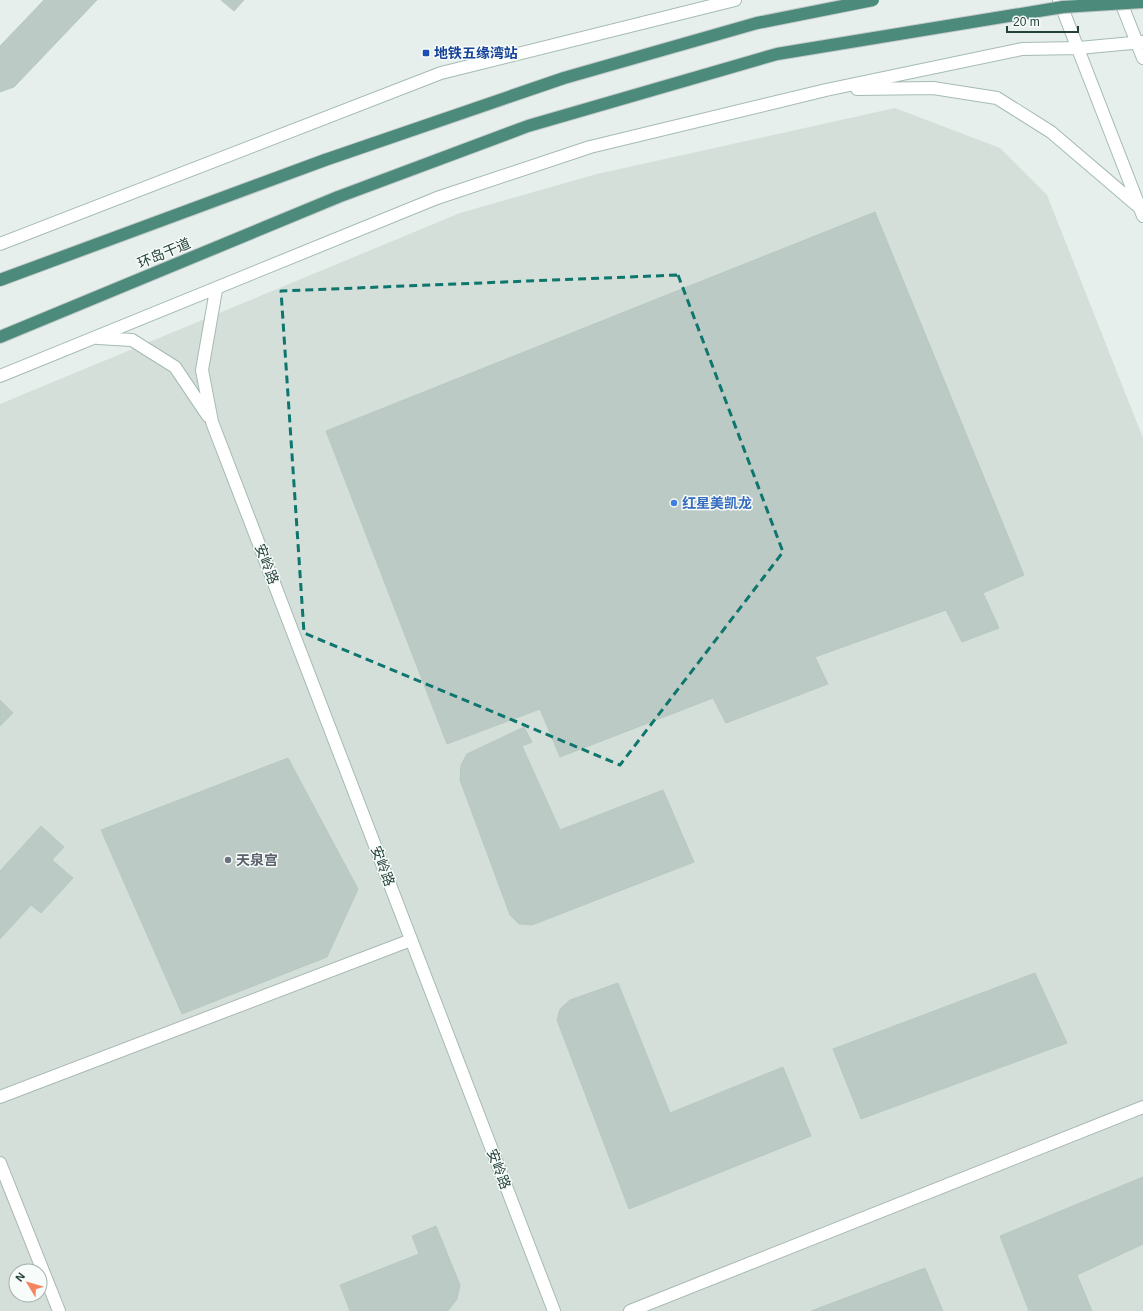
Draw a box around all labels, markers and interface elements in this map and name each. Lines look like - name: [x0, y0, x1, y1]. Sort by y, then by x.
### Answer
- scale bar: [1007, 8, 1078, 34]
- text: 20 m: [1013, 15, 1040, 29]
- place label: 地铁五缘湾站: [434, 45, 518, 61]
- marker: 地铁五缘湾站: [421, 48, 431, 58]
- street label: 环岛干道: [135, 235, 193, 271]
- place label: 红星美凯龙: [682, 495, 752, 511]
- marker: 红星美凯龙: [669, 498, 679, 508]
- street label: 安岭路: [252, 542, 282, 586]
- street label: 安岭路: [368, 844, 398, 888]
- place label: 天泉宫: [236, 852, 278, 868]
- marker: 天泉宫: [223, 855, 233, 865]
- street label: 安岭路: [484, 1147, 514, 1191]
- north arrow: [8, 1263, 48, 1303]
- text: N: [13, 1270, 27, 1284]

